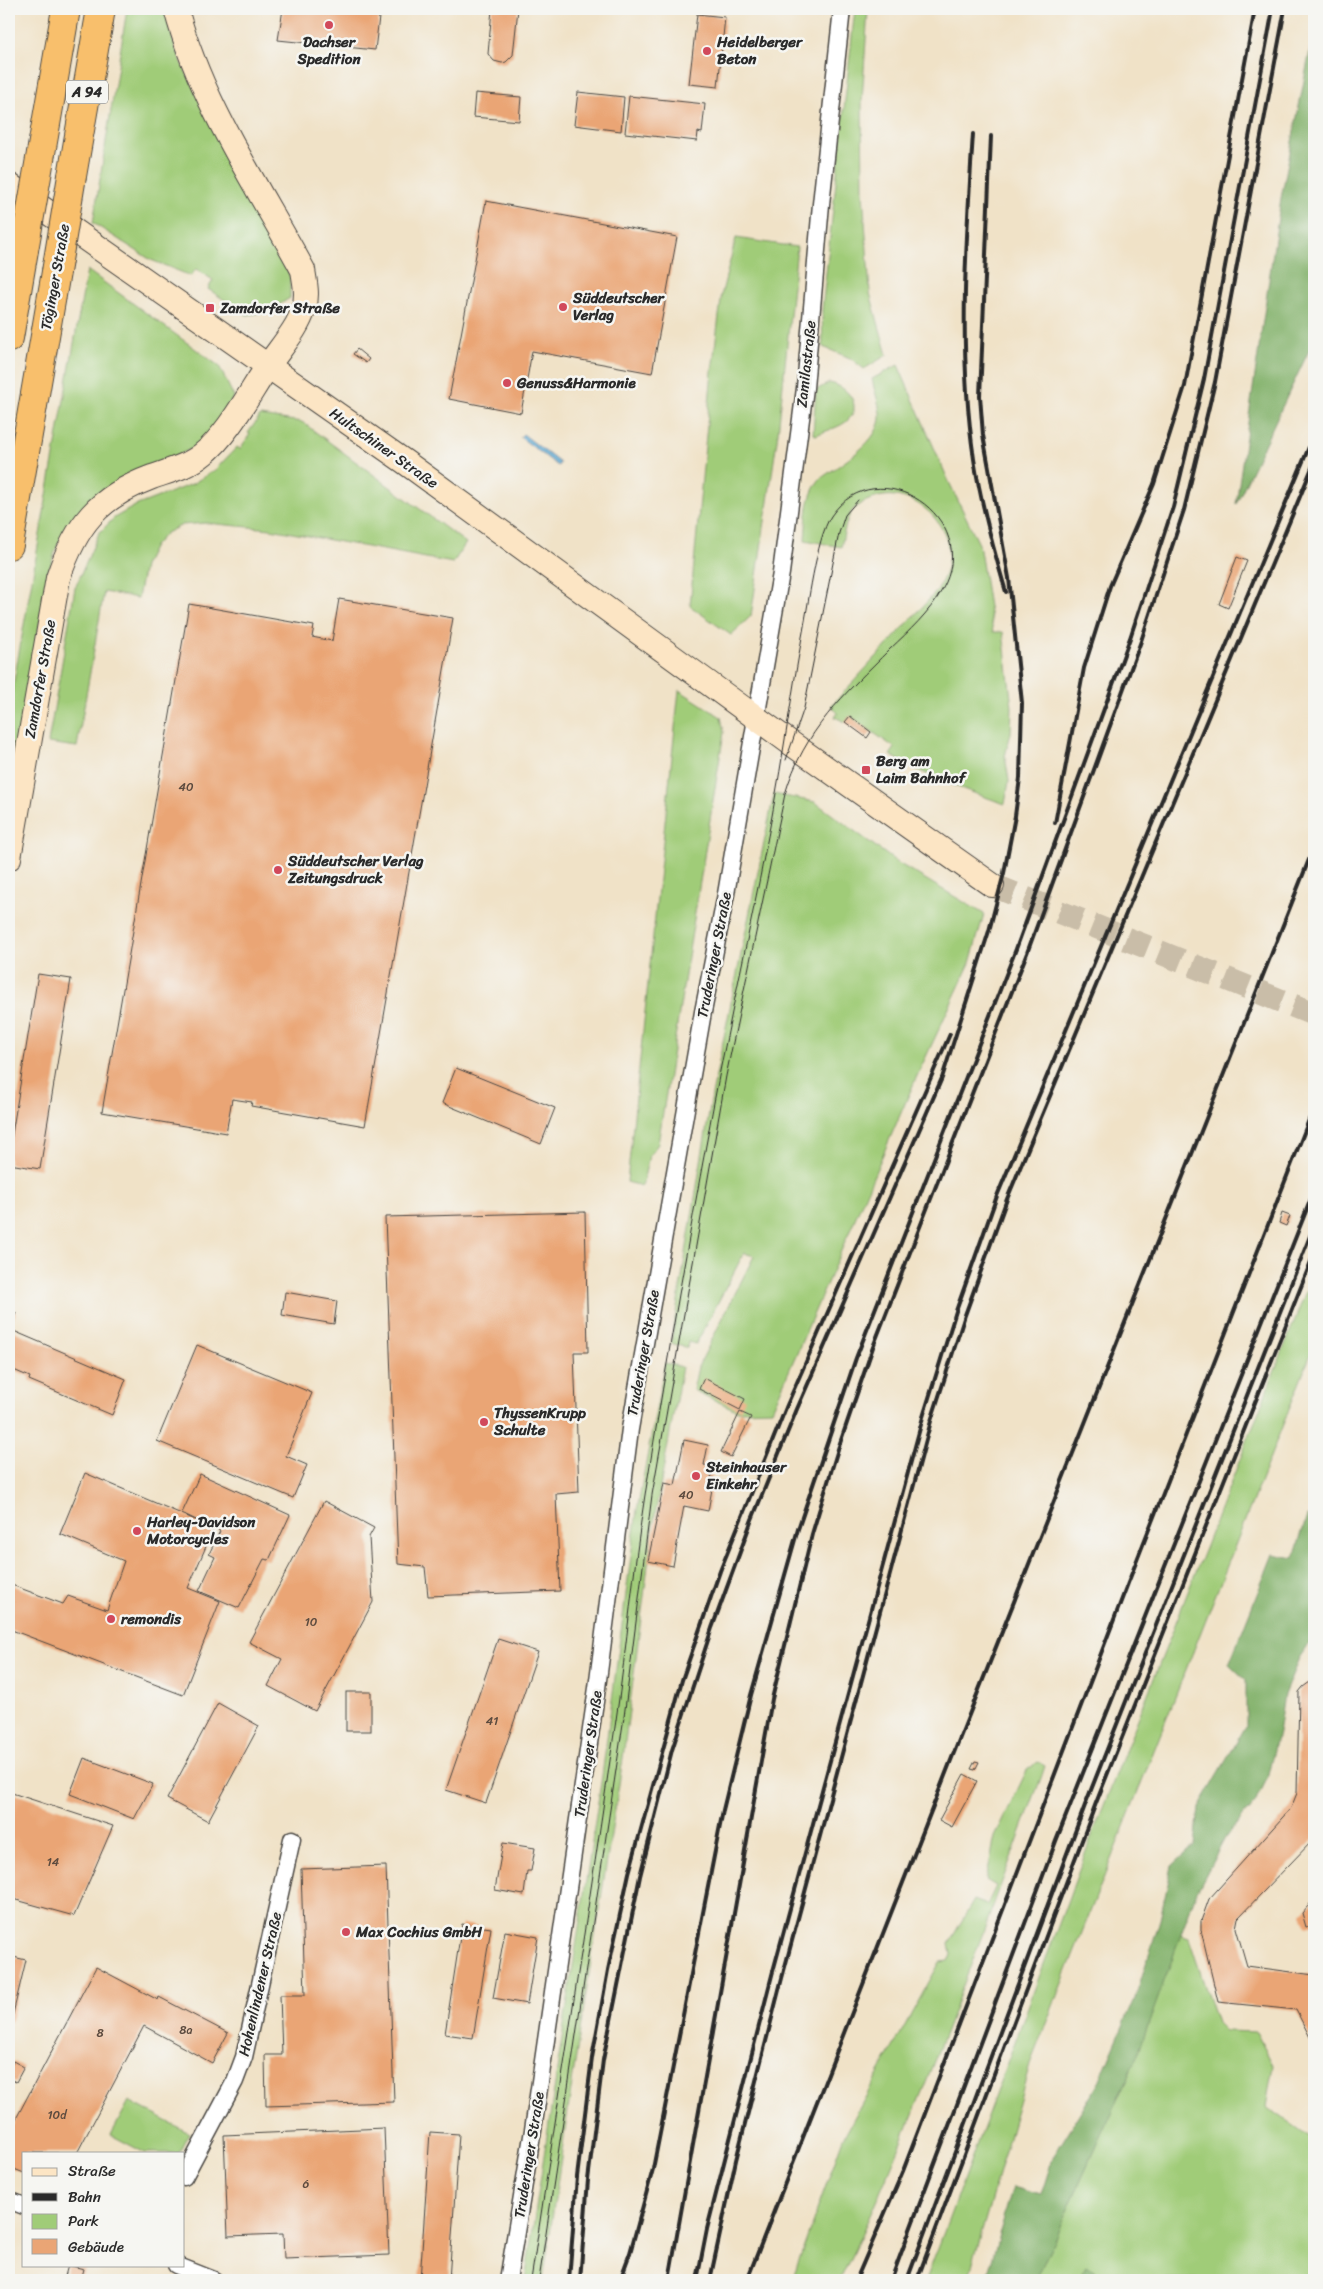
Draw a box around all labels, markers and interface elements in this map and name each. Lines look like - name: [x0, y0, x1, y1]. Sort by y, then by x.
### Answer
- marker: Dachser Spedition: [323, 19, 335, 31]
- place label: Dachser Spedition: [297, 29, 361, 72]
- place label: Heidelberger Beton: [716, 29, 804, 72]
- marker: Heidelberger Beton: [701, 45, 713, 57]
- road number: A 94: [66, 80, 108, 104]
- street label: Töginger Straße: [33, 222, 77, 332]
- place label: Süddeutscher Verlag: [572, 285, 666, 328]
- place label: Zamdorfer Straße: [219, 295, 340, 321]
- marker: Süddeutscher Verlag: [557, 301, 569, 313]
- marker: Zamdorfer Straße: [204, 302, 216, 314]
- street label: Zamilastraße: [788, 319, 824, 409]
- place label: Genuss&Harmonie: [516, 370, 636, 396]
- marker: Genuss&Harmonie: [501, 377, 513, 389]
- street label: Hultschiner Straße: [324, 401, 444, 496]
- street label: Zamdorfer Straße: [17, 617, 63, 740]
- place label: Berg am Laim Bahnhof: [876, 748, 968, 791]
- marker: Berg am Laim Bahnhof: [860, 764, 872, 776]
- house number: 40: [178, 776, 194, 798]
- place label: Süddeutscher Verlag Zeitungsdruck: [287, 848, 424, 891]
- marker: Süddeutscher Verlag Zeitungsdruck: [272, 864, 284, 876]
- street label: Truderinger Straße: [689, 890, 739, 1020]
- street label: Truderinger Straße: [619, 1288, 667, 1418]
- place label: ThyssenKrupp Schulte: [493, 1400, 586, 1443]
- marker: ThyssenKrupp Schulte: [478, 1416, 490, 1428]
- place label: Steinhauser Einkehr: [705, 1454, 788, 1497]
- marker: Steinhauser Einkehr: [690, 1470, 702, 1482]
- house number: 40: [678, 1484, 694, 1506]
- place label: Harley-Davidson Motorcycles: [146, 1509, 256, 1552]
- marker: Harley-Davidson Motorcycles: [131, 1525, 143, 1537]
- place label: remondis: [120, 1606, 182, 1632]
- house number: 10: [305, 1611, 318, 1633]
- marker: remondis: [105, 1613, 117, 1625]
- street label: Truderinger Straße: [566, 1689, 610, 1819]
- house number: 41: [486, 1710, 498, 1732]
- house number: 14: [47, 1851, 60, 1873]
- street label: Hohenlindener Straße: [231, 1909, 289, 2059]
- place label: Max Cochius GmbH: [355, 1919, 483, 1945]
- marker: Max Cochius GmbH: [340, 1926, 352, 1938]
- house number: 8a: [179, 2019, 193, 2041]
- house number: 8: [96, 2022, 104, 2044]
- street label: Truderinger Straße: [506, 2090, 552, 2220]
- house number: 10d: [47, 2104, 68, 2126]
- legend: [22, 2152, 185, 2266]
- text: Straße: [68, 2158, 116, 2184]
- house number: 6: [303, 2173, 310, 2195]
- text: Bahn: [68, 2184, 101, 2210]
- text: Park: [68, 2208, 99, 2234]
- text: Gebäude: [68, 2234, 124, 2260]

